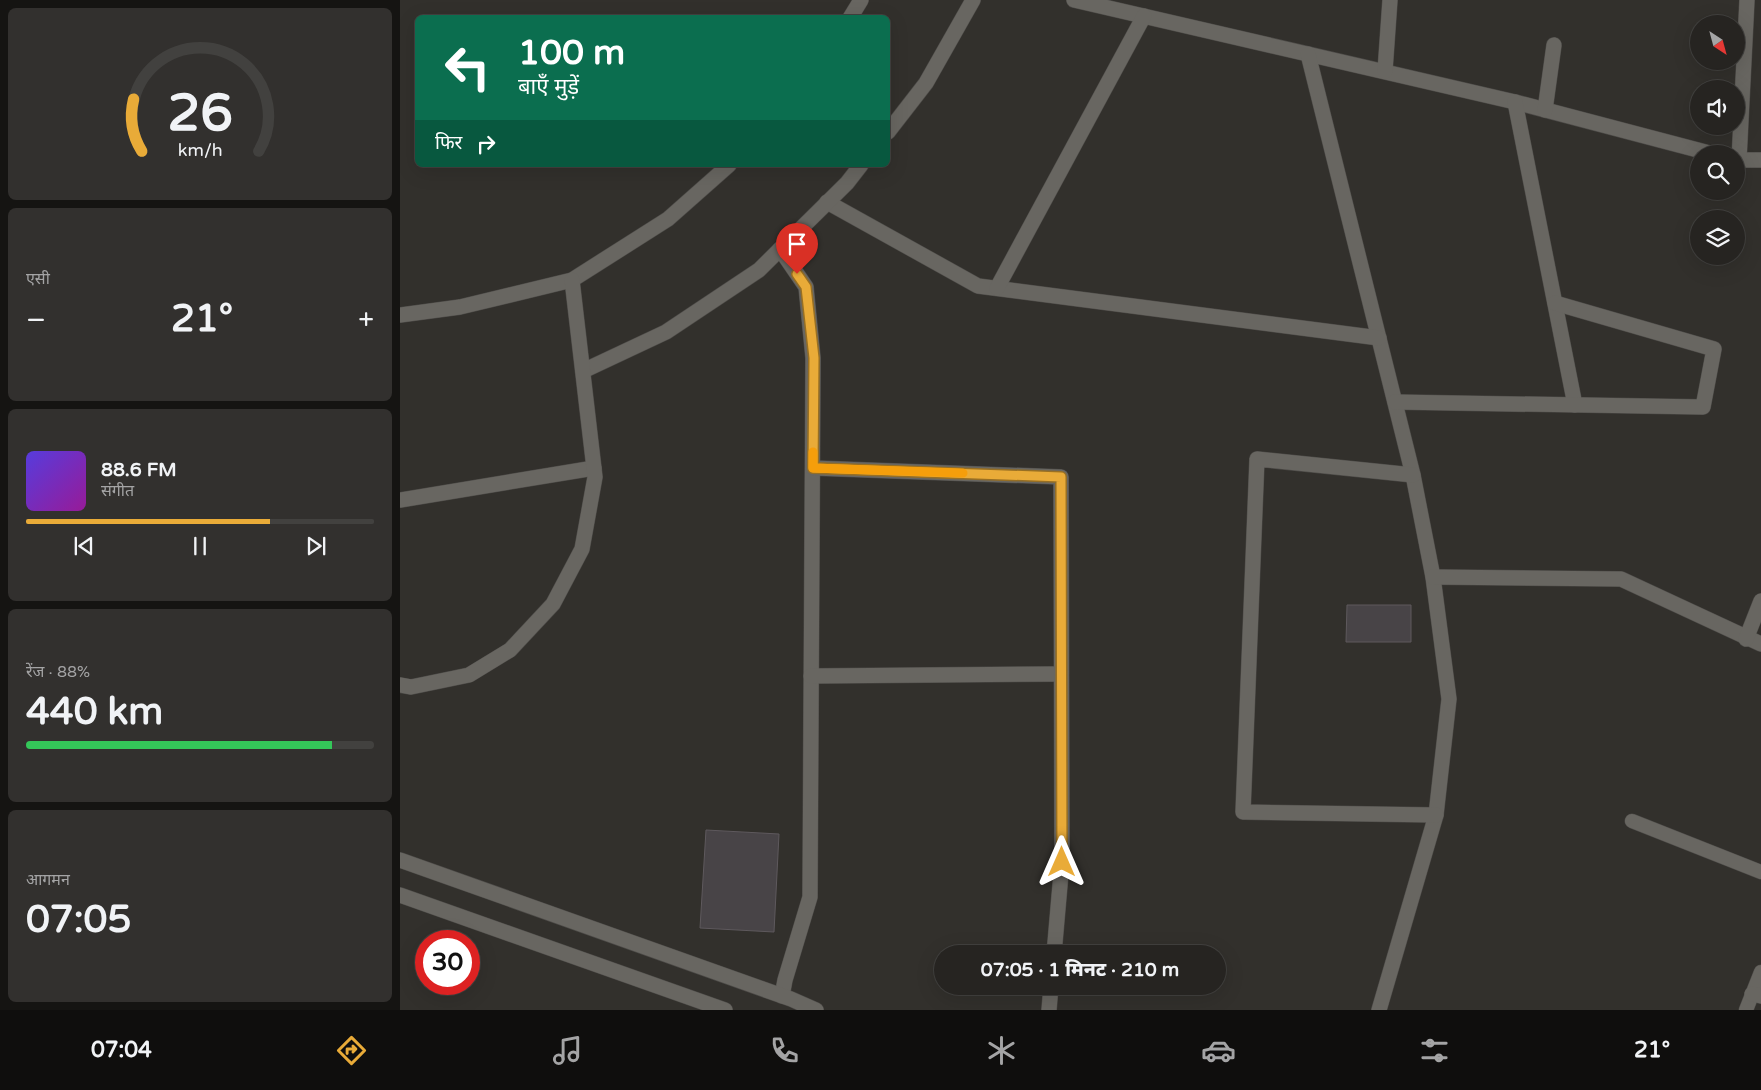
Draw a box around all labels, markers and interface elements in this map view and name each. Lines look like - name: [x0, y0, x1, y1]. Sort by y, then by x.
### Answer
- north arrow: [1690, 15, 1745, 70]
- map controls: [1690, 15, 1745, 265]
- text: 100 m: [518, 32, 625, 74]
- icon: left: [435, 35, 500, 100]
- text: बाएँ मुड़ें: [518, 74, 579, 100]
- button: sound: [1690, 80, 1745, 135]
- text: 26: [167, 82, 233, 145]
- icon: right: [472, 130, 500, 158]
- text: फिर: [435, 132, 462, 154]
- text: km/h: [178, 140, 222, 161]
- button: search: [1690, 145, 1745, 200]
- button: layers: [1690, 210, 1745, 265]
- pin: [776, 223, 818, 274]
- icon: arrive: [783, 230, 811, 258]
- text: एसी: [26, 269, 50, 289]
- text: 21°: [171, 296, 233, 342]
- text: −: [26, 303, 46, 337]
- text: +: [358, 303, 374, 337]
- text: 88.6 FM: [101, 459, 177, 481]
- text: संगीत: [101, 481, 134, 501]
- icon: previous: [70, 532, 98, 560]
- icon: pause: [186, 532, 214, 560]
- icon: next: [302, 532, 330, 560]
- text: रेंज · 88%: [26, 662, 90, 682]
- text: 440 km: [26, 689, 163, 735]
- position arrow: [1035, 835, 1087, 887]
- text: आगमन: [26, 870, 70, 890]
- text: 07:05: [26, 897, 131, 943]
- speed limit sign: 30: [415, 930, 480, 995]
- text: 07:05 · 1 मिनट · 210 m: [981, 959, 1179, 981]
- icon: directions: [334, 1033, 369, 1068]
- icon: music: [550, 1033, 585, 1068]
- icon: phone: [767, 1033, 802, 1068]
- icon: climate: [984, 1033, 1019, 1068]
- icon: car: [1201, 1033, 1236, 1068]
- icon: filters: [1417, 1033, 1452, 1068]
- text: 07:04: [91, 1037, 152, 1063]
- text: 21°: [1634, 1037, 1670, 1063]

